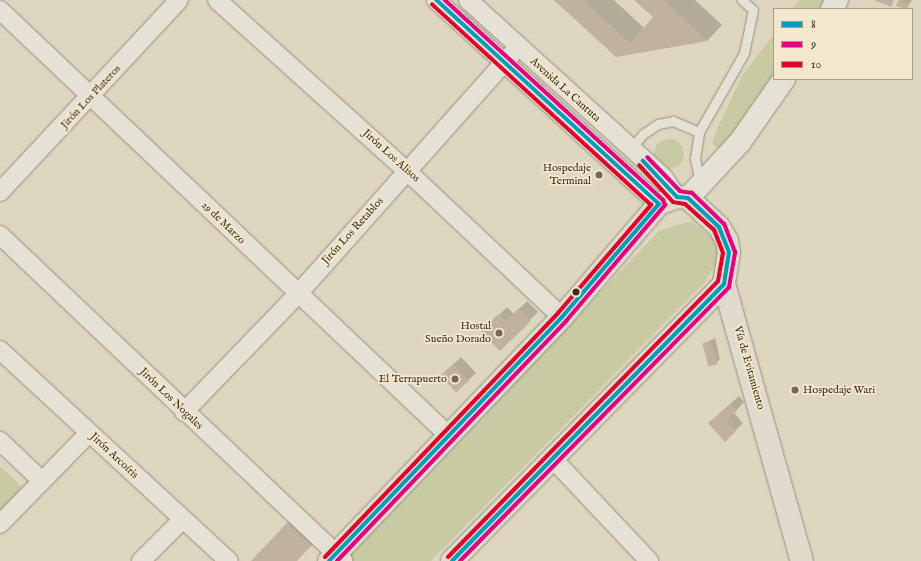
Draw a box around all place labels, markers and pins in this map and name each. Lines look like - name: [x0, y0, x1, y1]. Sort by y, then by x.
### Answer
- place label: Hospedaje Terminal: [543, 162, 591, 188]
- marker: Hospedaje Terminal: [594, 170, 604, 180]
- unlabelled marker: [571, 287, 581, 297]
- place label: Hostal Sueño Dorado: [425, 320, 491, 346]
- marker: Hostal Sueño Dorado: [494, 328, 504, 338]
- place label: El Terrapuerto: [379, 372, 447, 386]
- marker: El Terrapuerto: [450, 374, 460, 384]
- place label: Hospedaje Wari: [803, 383, 875, 397]
- marker: Hospedaje Wari: [790, 385, 800, 395]

